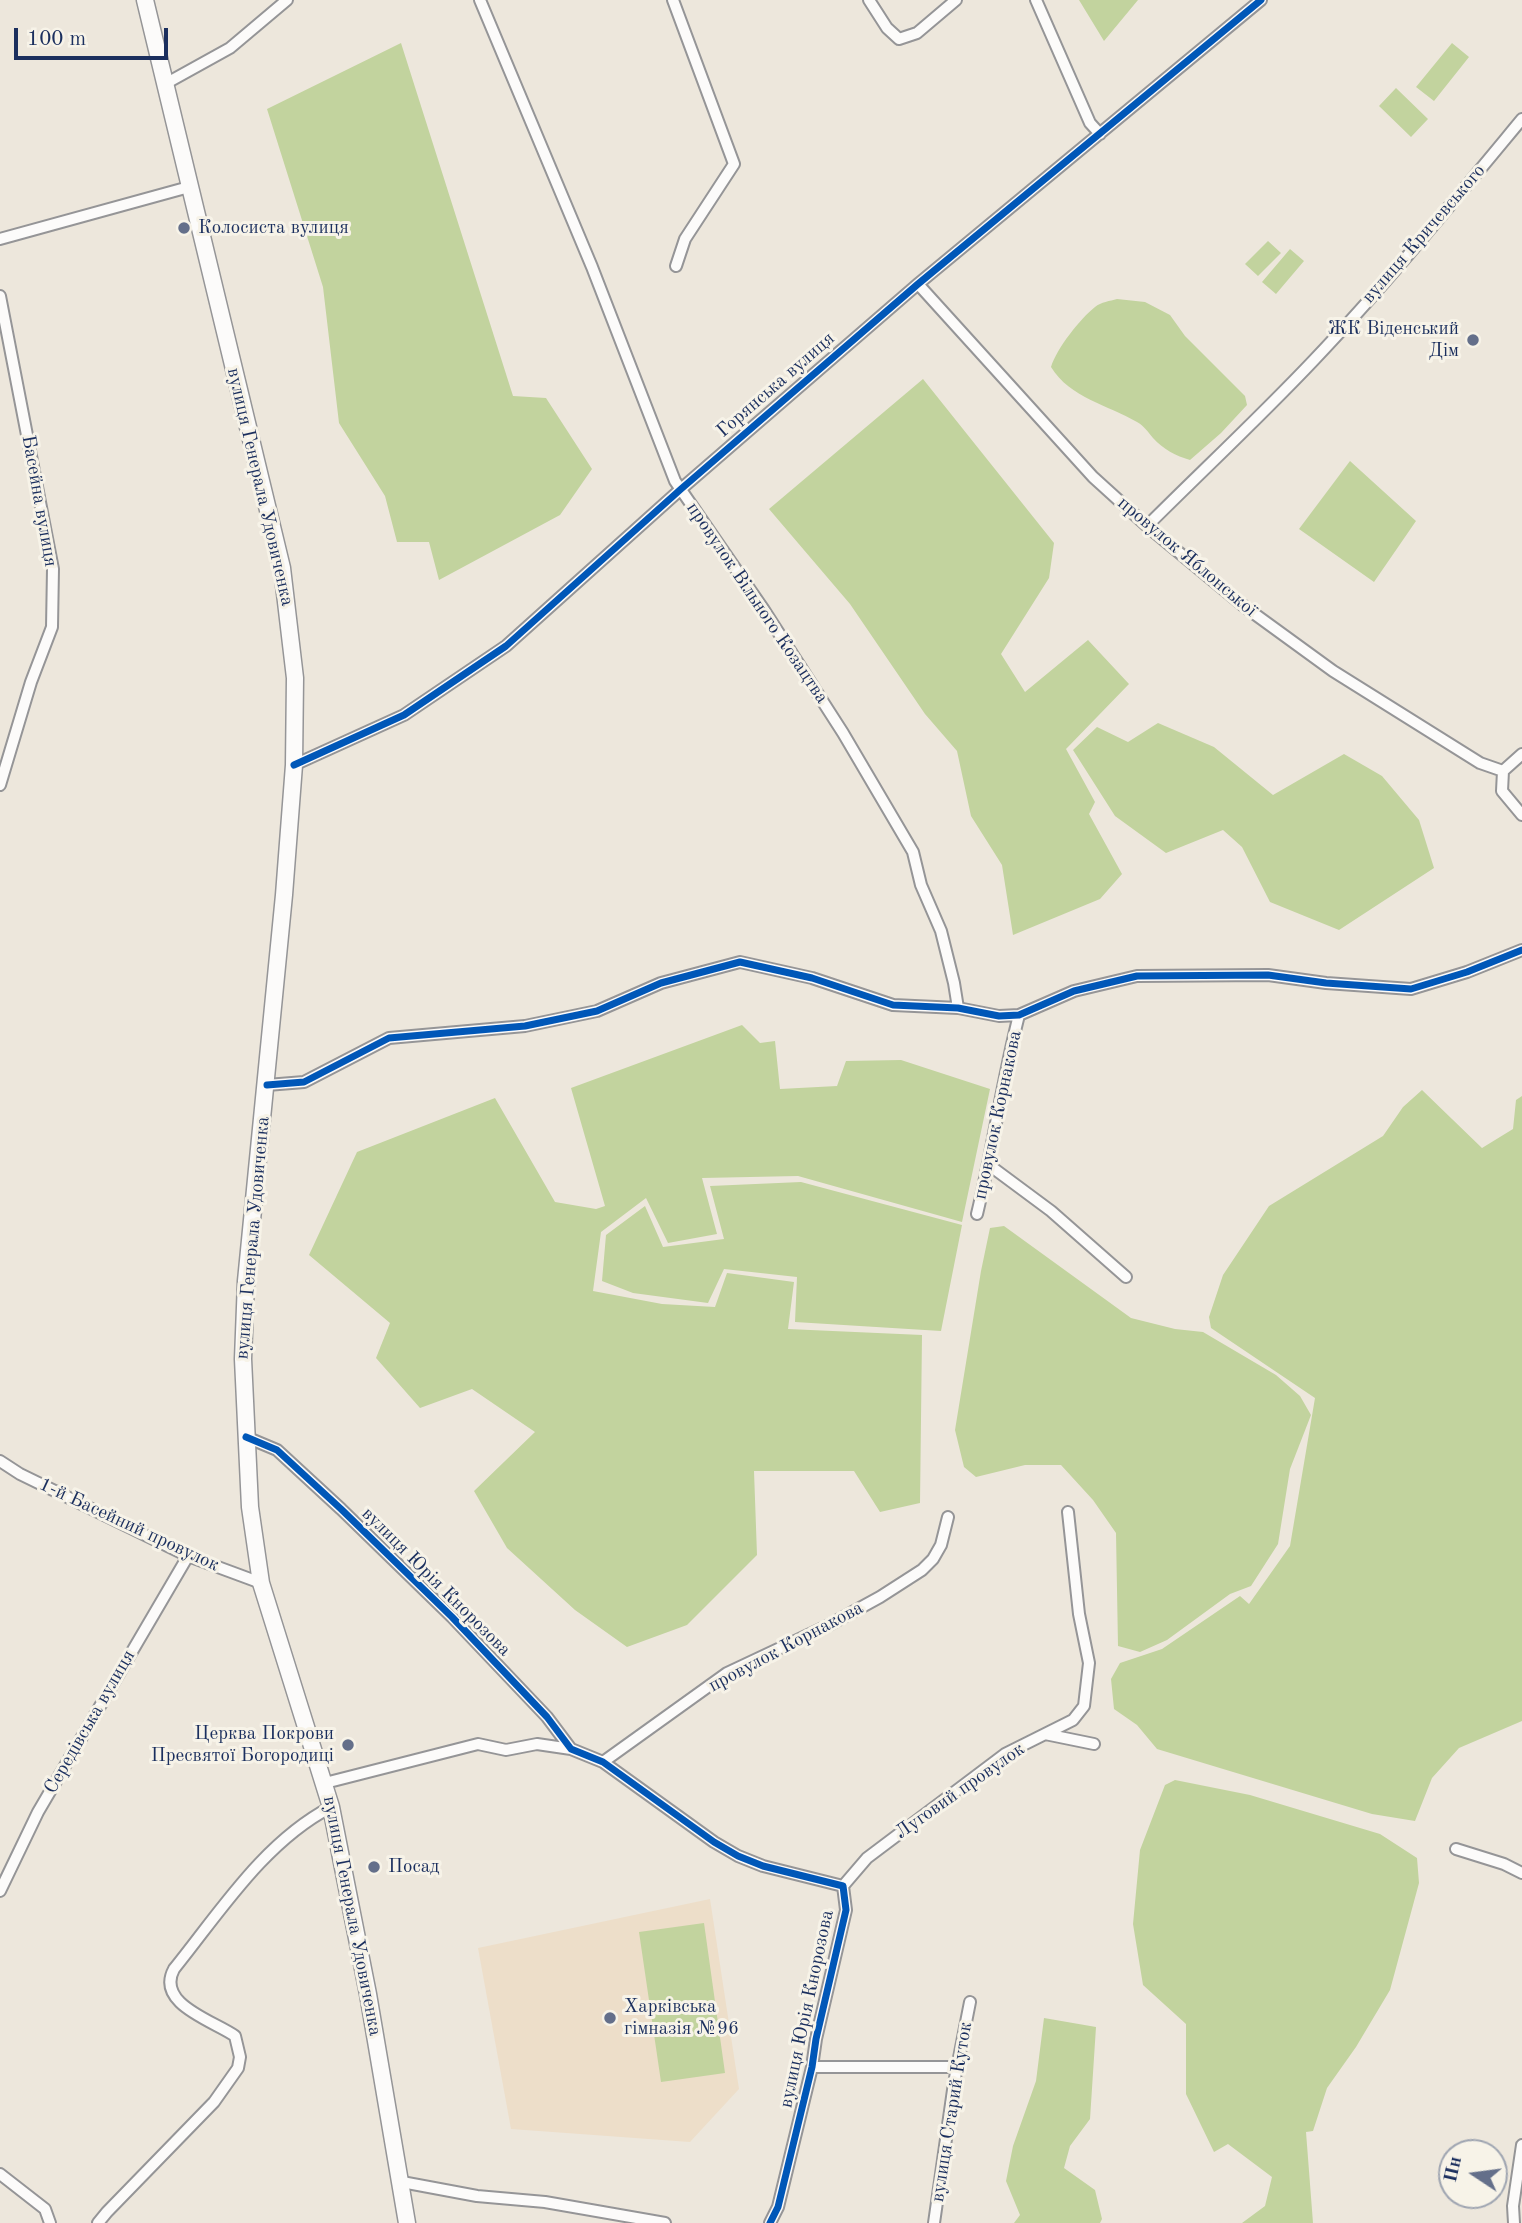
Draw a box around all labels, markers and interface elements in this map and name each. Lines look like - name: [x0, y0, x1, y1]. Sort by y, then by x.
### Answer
- scale bar: [18, 14, 172, 58]
- text: 100 m: [27, 29, 86, 50]
- street label: вулиця Кричевського: [1357, 160, 1491, 308]
- place label: Колосиста вулиця: [198, 217, 349, 239]
- marker: Колосиста вулиця: [176, 220, 192, 236]
- place label: ЖК Віденський Дім: [1328, 318, 1459, 362]
- street label: Горянська вулиця: [712, 327, 840, 443]
- marker: ЖК Віденський Дім: [1465, 332, 1481, 348]
- street label: вулиця Генерала Удовиченка: [221, 366, 299, 608]
- street label: Басейна вулиця: [16, 433, 62, 569]
- street label: провулок Яблонської: [1113, 492, 1261, 622]
- street label: провулок Вільного Козацтва: [681, 498, 833, 708]
- street label: провулок Корнакова: [969, 1028, 1027, 1202]
- street label: вулиця Генерала Удовиченка: [231, 1116, 275, 1360]
- street label: 1-й Басейний провулок: [35, 1473, 223, 1577]
- street label: вулиця Юрія Кнорозова: [357, 1503, 515, 1661]
- street label: провулок Корнакова: [705, 1597, 867, 1697]
- street label: Середівська вулиця: [40, 1646, 140, 1798]
- place label: Церква Покрови Пресвятої Богородиці: [151, 1723, 334, 1767]
- marker: Церква Покрови Пресвятої Богородиці: [340, 1737, 356, 1753]
- street label: Луговий провулок: [891, 1738, 1029, 1844]
- street label: вулиця Генерала Удовиченка: [318, 1794, 386, 2038]
- place label: Посад: [388, 1856, 439, 1878]
- marker: Посад: [366, 1859, 382, 1875]
- street label: вулиця Юрія Кнорозова: [775, 1908, 839, 2110]
- place label: Харківська гімназія №96: [624, 1996, 739, 2040]
- marker: Харківська гімназія №96: [602, 2010, 618, 2026]
- street label: вулиця Старий Куток: [927, 2020, 977, 2204]
- north arrow: [1438, 2139, 1508, 2209]
- text: Пн: [1442, 2155, 1466, 2185]

